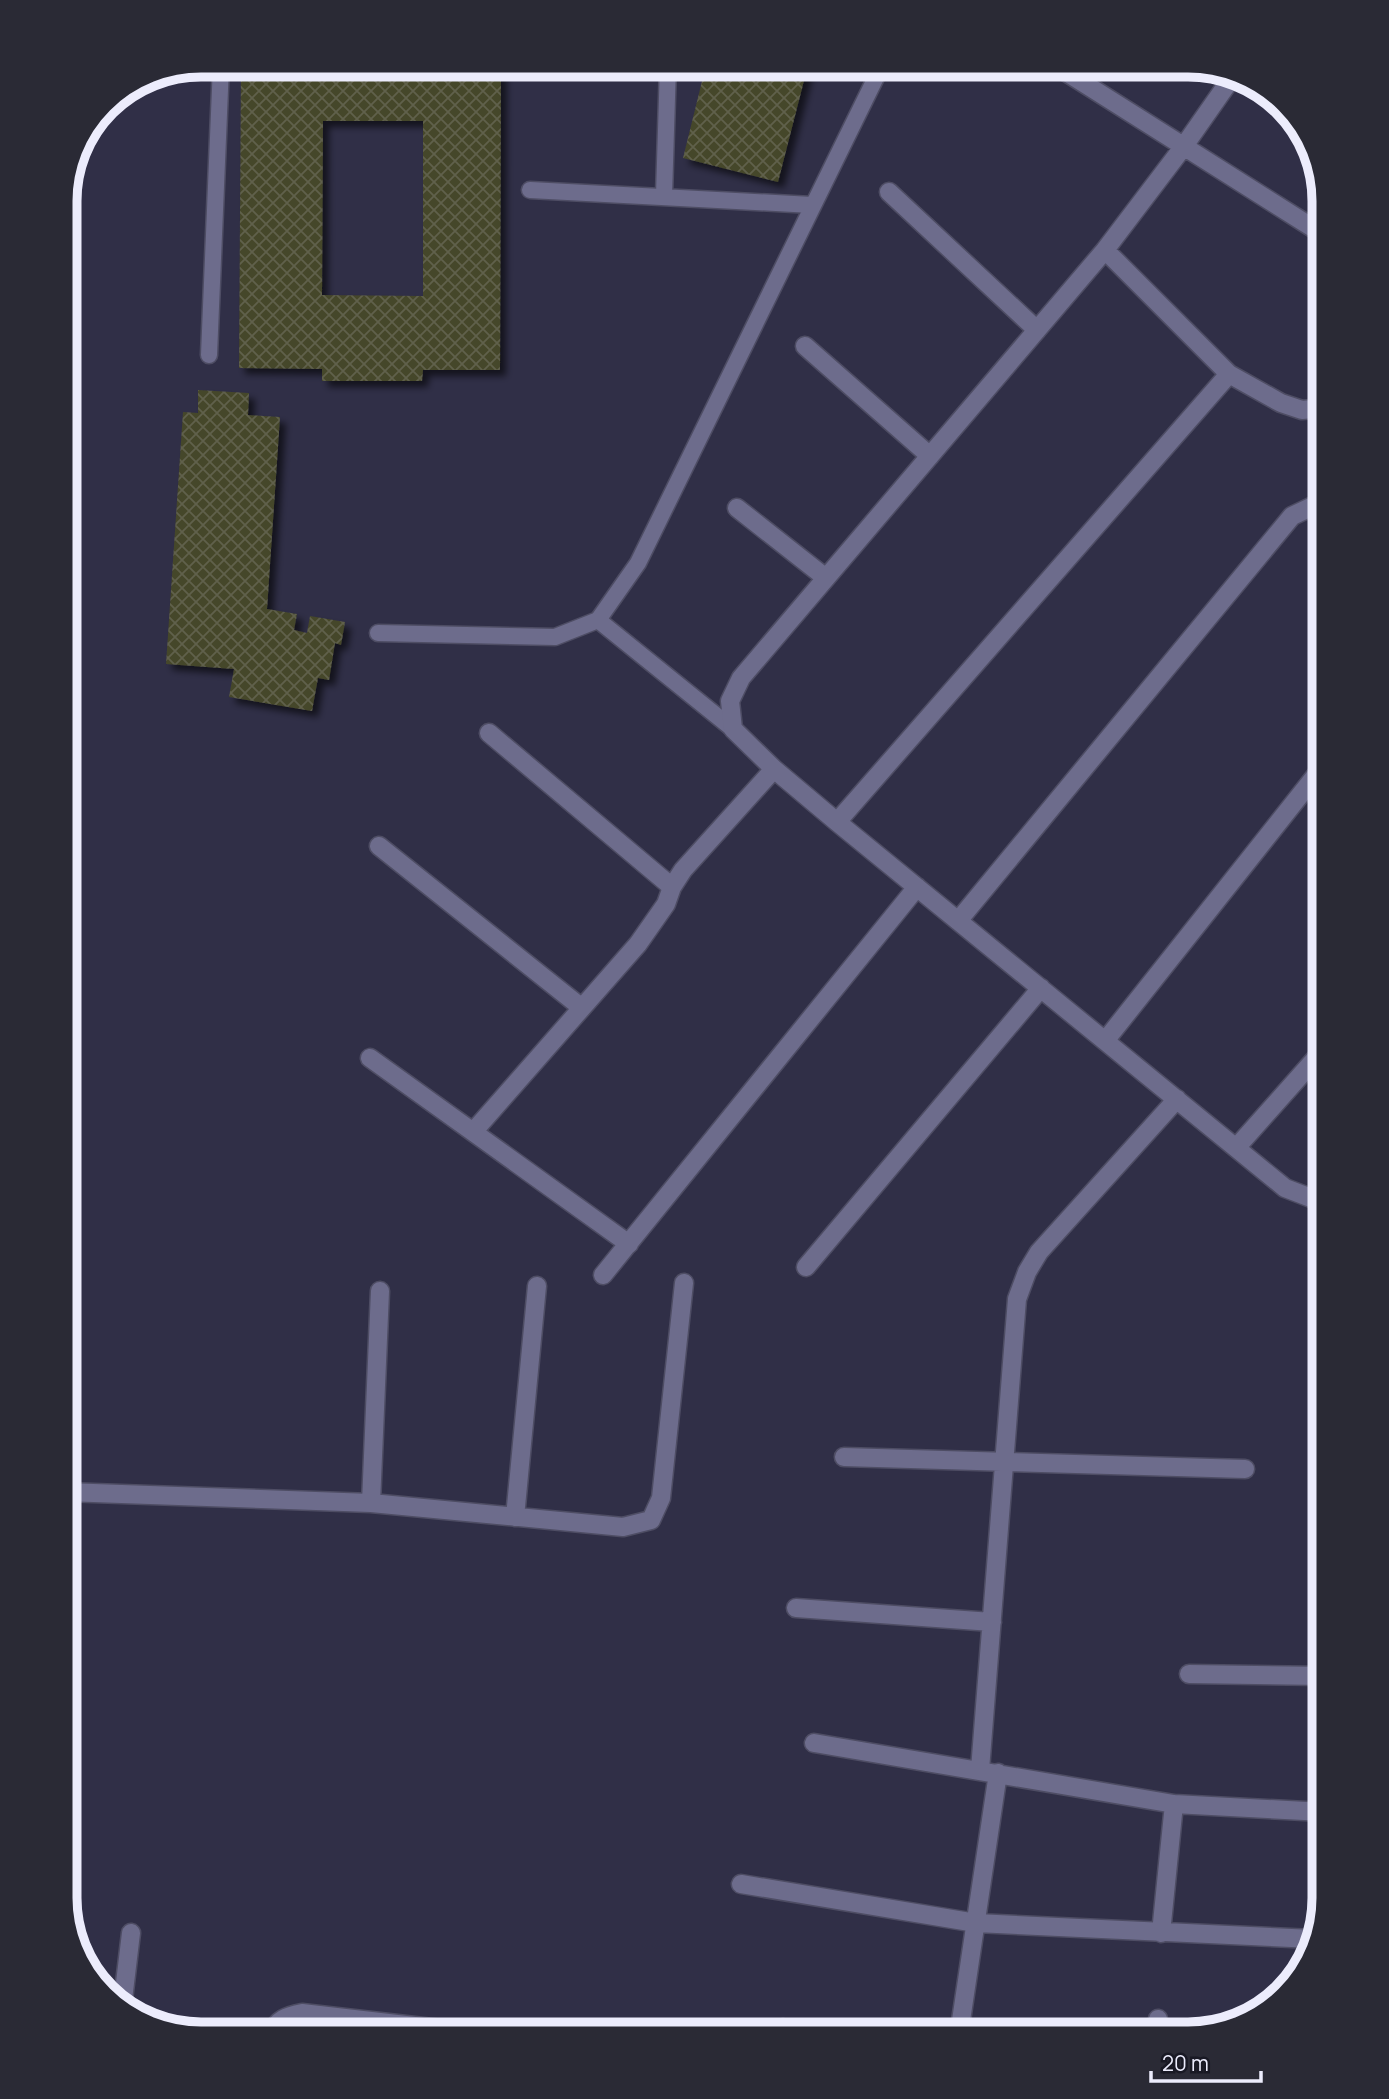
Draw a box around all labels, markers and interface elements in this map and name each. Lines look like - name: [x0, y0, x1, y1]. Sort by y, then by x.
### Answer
- scale bar: [1151, 2039, 1261, 2084]
- text: 20 m: [1162, 2049, 1209, 2077]

